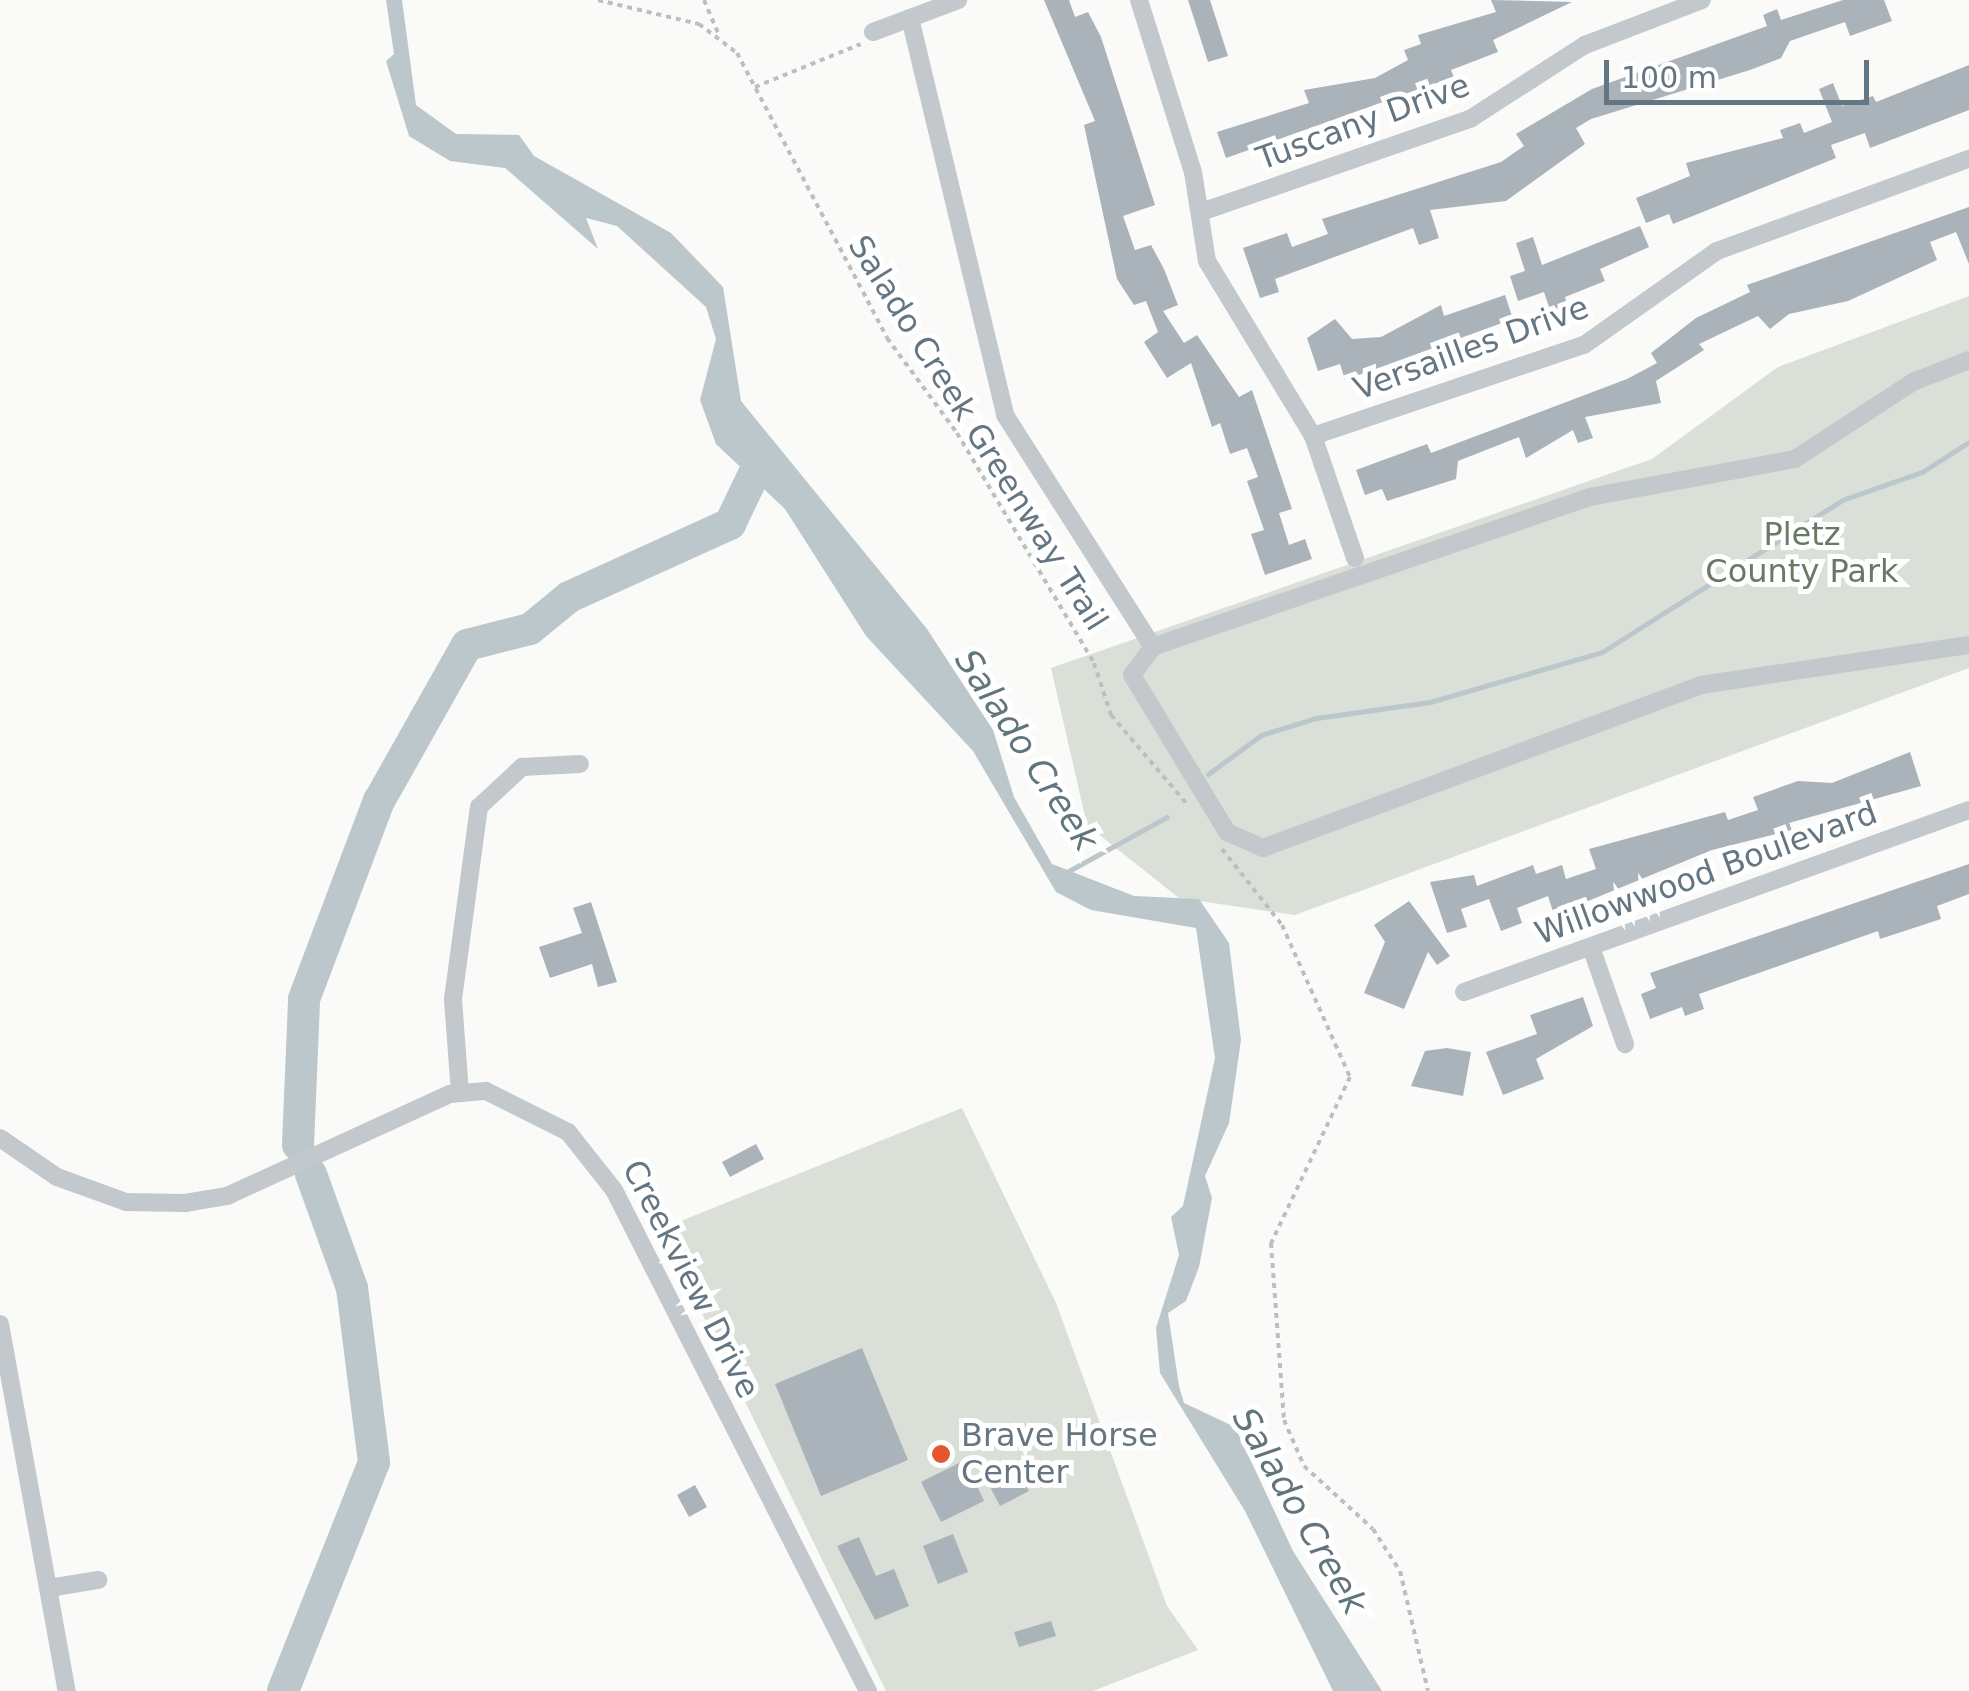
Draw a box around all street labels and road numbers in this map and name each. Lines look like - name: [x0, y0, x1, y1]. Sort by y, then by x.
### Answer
- street label: Tuscany Drive: [1251, 66, 1475, 178]
- street label: Salado Creek Greenway Trail: [840, 228, 1116, 638]
- street label: Versailles Drive: [1348, 288, 1594, 408]
- street label: Willowwood Boulevard: [1530, 793, 1882, 953]
- street label: Creekview Drive: [614, 1154, 768, 1404]

